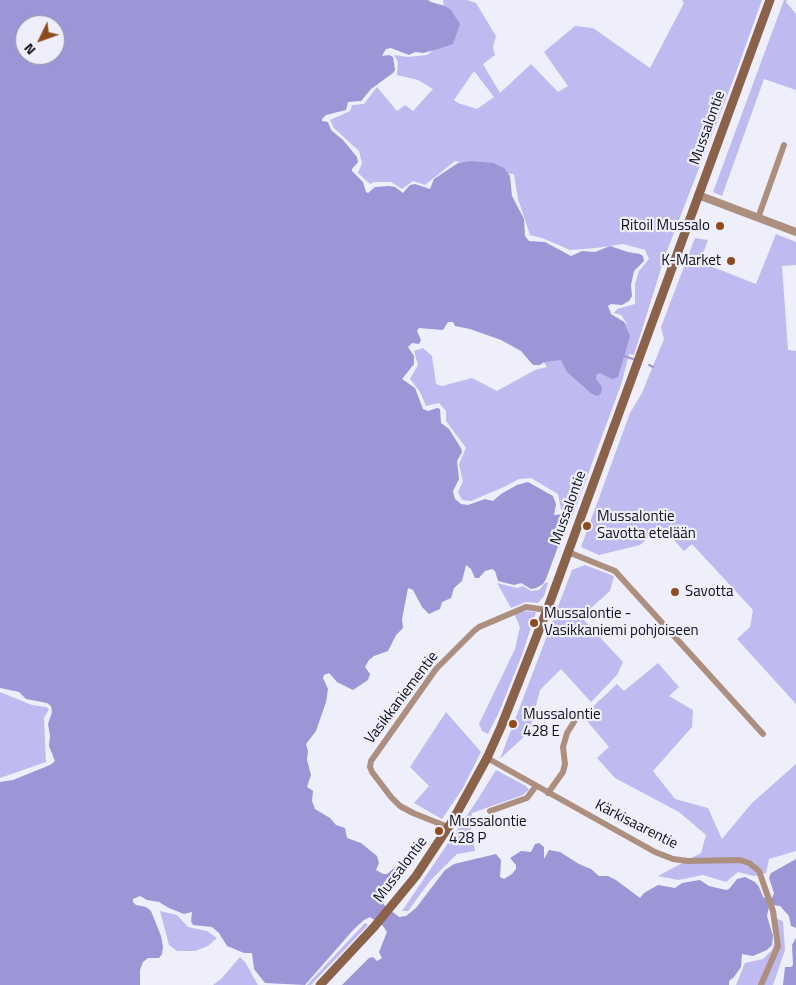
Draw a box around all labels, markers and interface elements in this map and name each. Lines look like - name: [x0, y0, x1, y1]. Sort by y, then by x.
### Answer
- north arrow: [15, 15, 65, 65]
- text: N: [18, 39, 40, 60]
- street label: Mussalontie: [686, 88, 730, 168]
- place label: Ritoil Mussalo: [621, 217, 710, 235]
- marker: Ritoil Mussalo: [714, 220, 726, 232]
- place label: K-Market: [661, 252, 721, 270]
- marker: K-Market: [725, 255, 737, 267]
- street label: Mussalontie: [547, 468, 591, 548]
- place label: Mussalontie Savotta etelään: [597, 508, 696, 543]
- marker: Mussalontie Savotta etelään: [581, 520, 593, 532]
- place label: Savotta: [685, 583, 734, 601]
- marker: Savotta: [669, 586, 681, 598]
- place label: Mussalontie - Vasikkaniemi pohjoiseen: [544, 605, 699, 640]
- marker: Mussalontie - Vasikkaniemi pohjoiseen: [528, 617, 540, 629]
- street label: Vasikkaniementie: [361, 648, 443, 748]
- place label: Mussalontie 428 E: [523, 706, 601, 741]
- marker: Mussalontie 428 E: [507, 718, 519, 730]
- street label: Kärkisaarentie: [592, 796, 680, 854]
- place label: Mussalontie 428 P: [449, 813, 527, 848]
- marker: Mussalontie 428 P: [433, 825, 445, 837]
- street label: Mussalontie: [370, 834, 432, 906]

